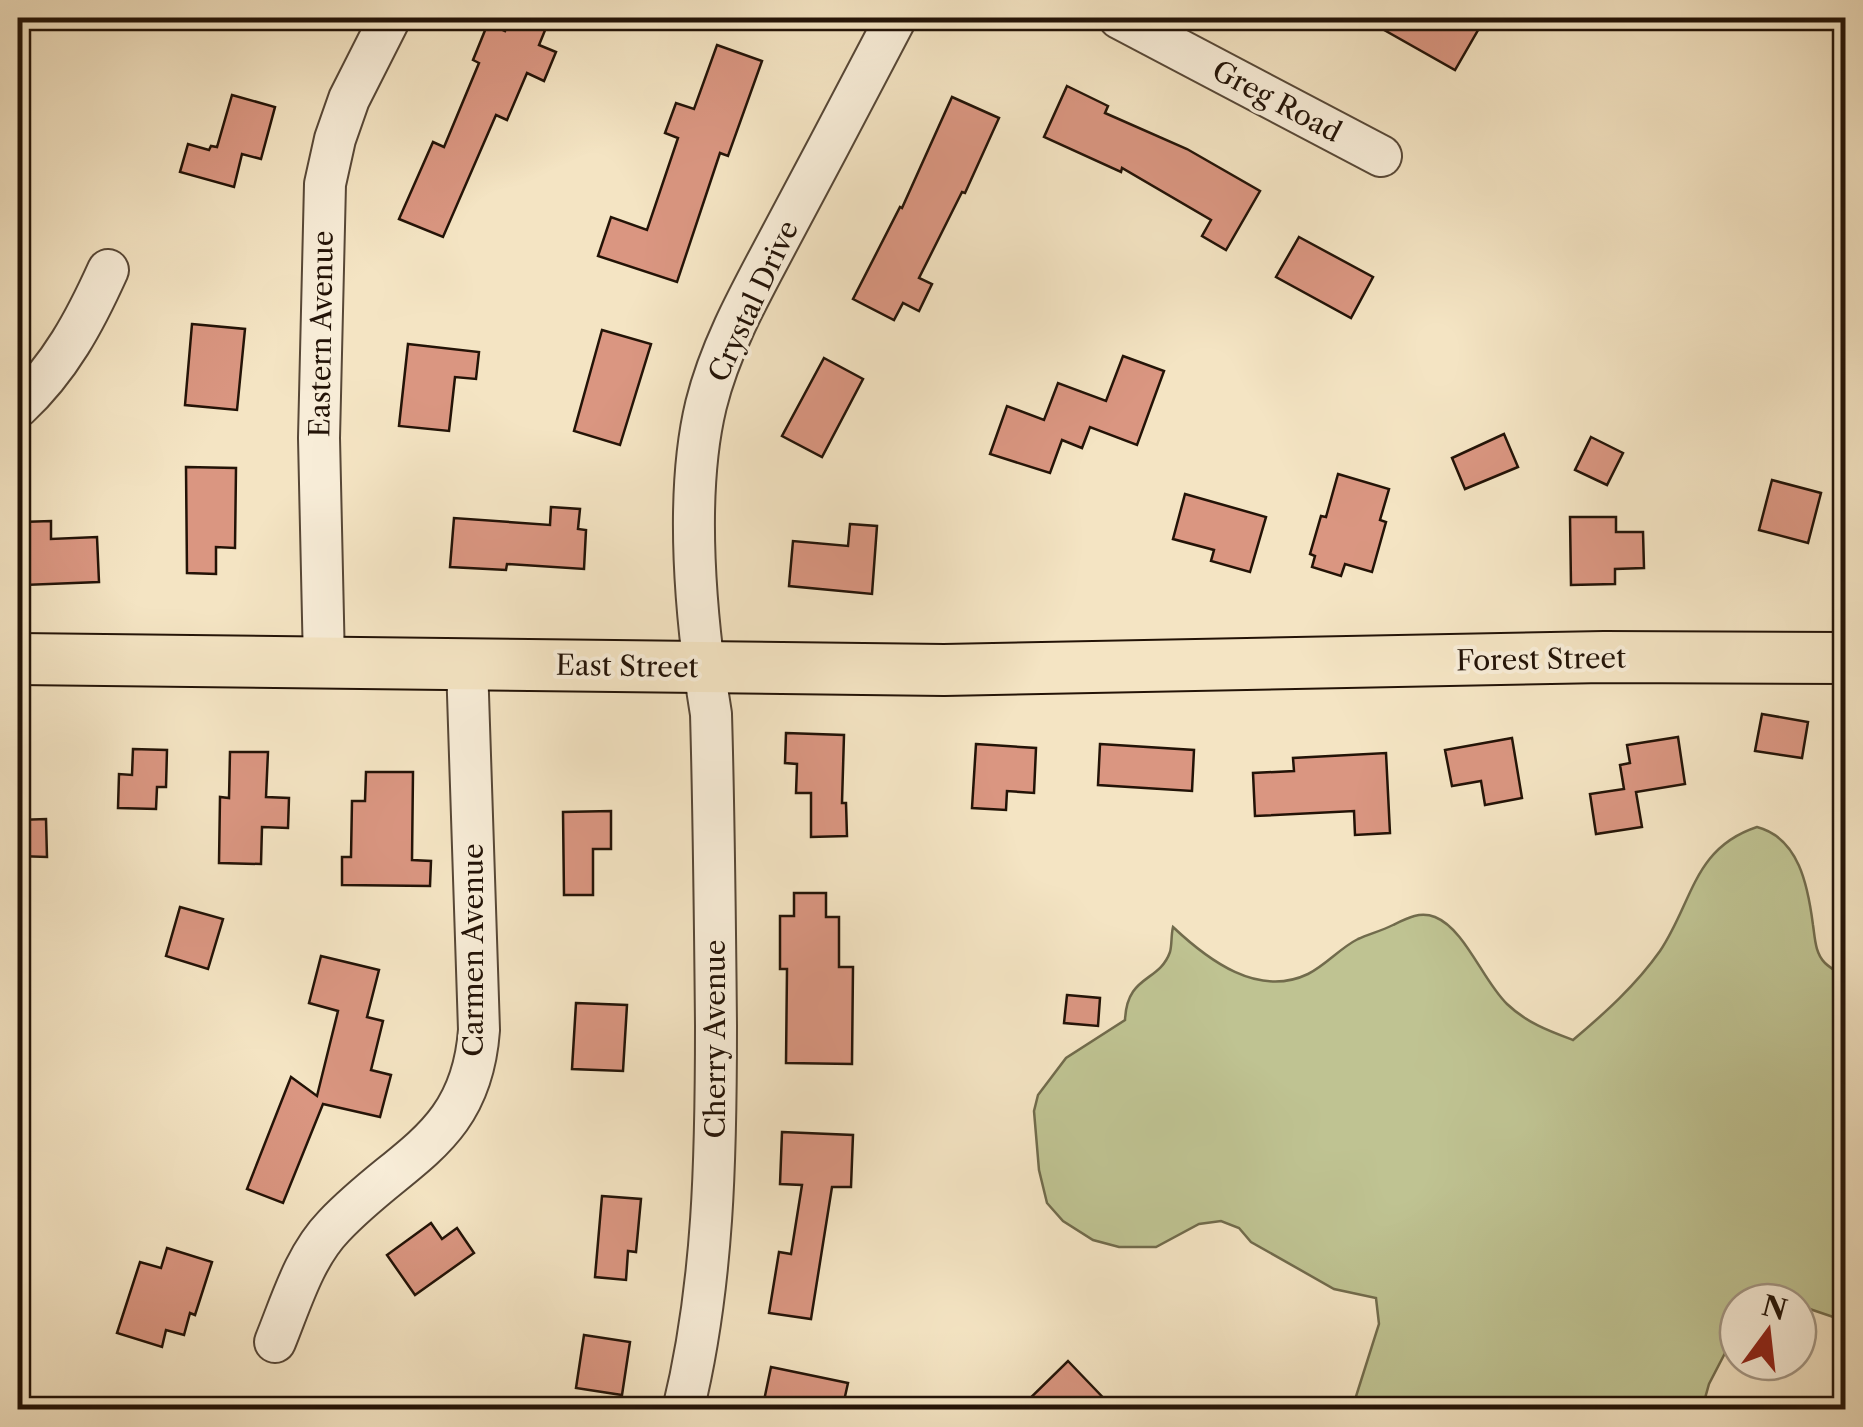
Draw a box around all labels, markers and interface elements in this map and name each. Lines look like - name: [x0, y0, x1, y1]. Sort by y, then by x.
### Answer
- street label: Greg Road: [1207, 53, 1347, 149]
- street label: Crystal Drive: [701, 215, 805, 387]
- street label: Eastern Avenue: [302, 230, 340, 438]
- street label: Forest Street: [1456, 641, 1626, 677]
- street label: East Street: [555, 648, 699, 684]
- street label: Carmen Avenue: [456, 843, 490, 1057]
- street label: Cherry Avenue: [698, 940, 732, 1138]
- north arrow: [1718, 1282, 1818, 1382]
- text: N: [1758, 1288, 1791, 1327]

